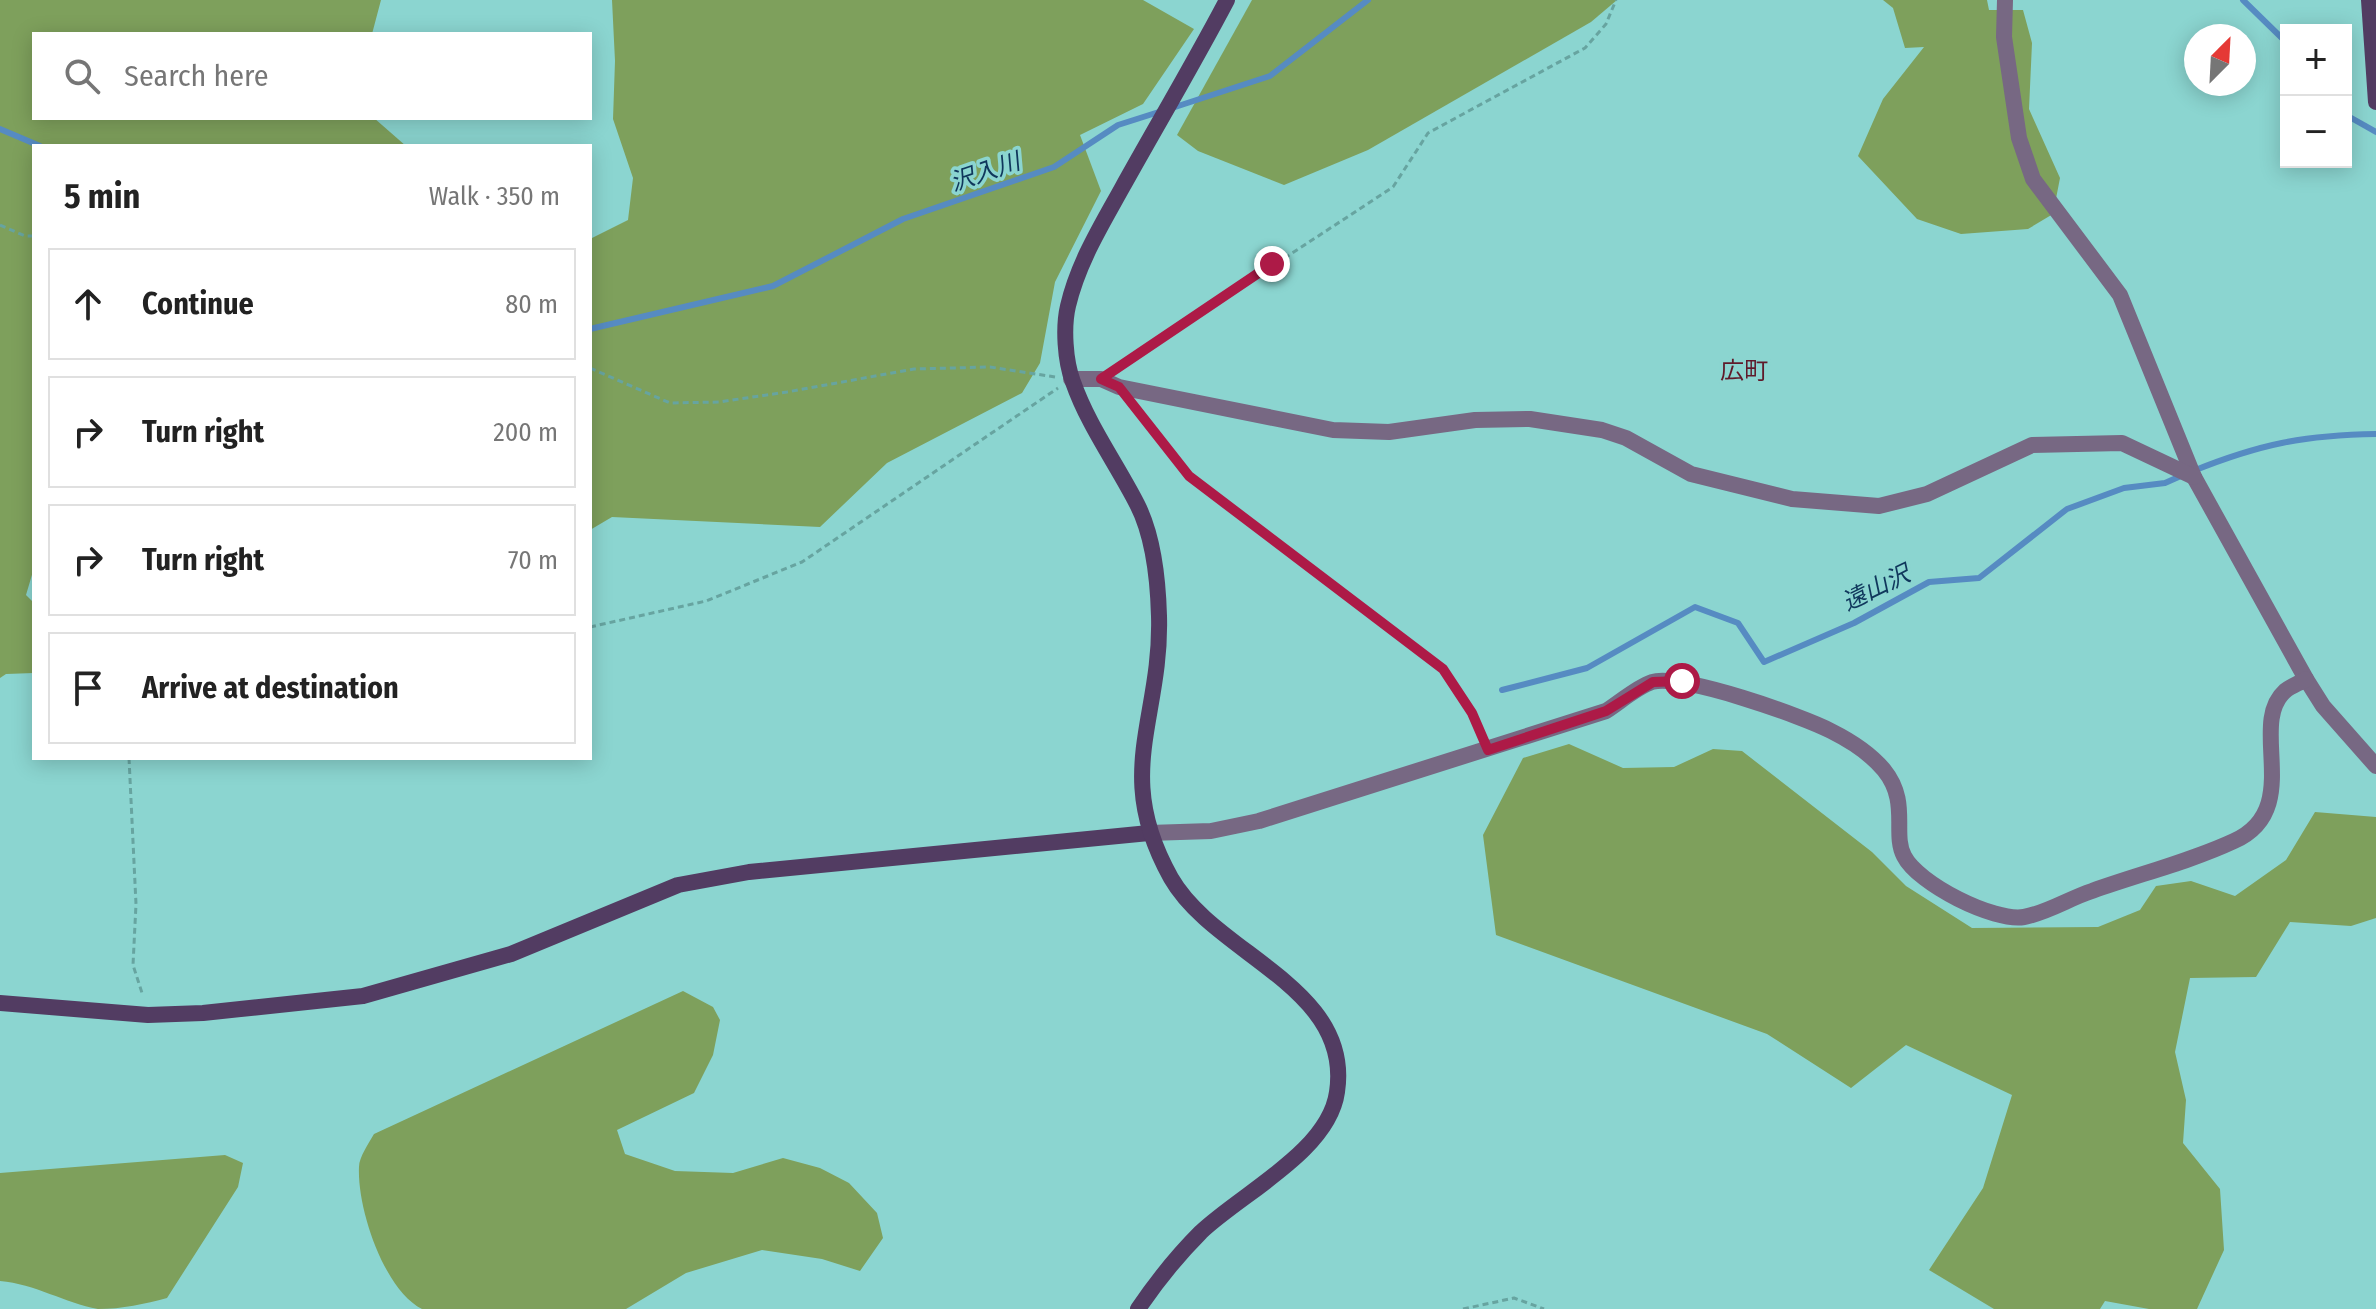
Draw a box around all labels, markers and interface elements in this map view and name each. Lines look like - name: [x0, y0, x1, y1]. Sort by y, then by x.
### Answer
- north arrow: [2184, 24, 2256, 96]
- map controls: [2280, 24, 2352, 168]
- button: +: [2280, 24, 2352, 96]
- search box: [32, 32, 592, 120]
- icon: search: [60, 54, 104, 98]
- text: Search here: [124, 58, 269, 94]
- button: −: [2280, 96, 2352, 168]
- water label: 沢入川: [946, 146, 1026, 197]
- text: 5 min: [64, 176, 140, 217]
- text: Walk · 350 m: [429, 181, 560, 212]
- route end: [1254, 246, 1290, 282]
- icon: ahead: [66, 282, 110, 326]
- text: Continue: [142, 286, 254, 322]
- text: 80 m: [505, 289, 558, 320]
- district label: 広町: [1720, 357, 1768, 385]
- icon: right: [66, 410, 110, 454]
- text: Turn right: [142, 414, 264, 450]
- text: 200 m: [493, 417, 558, 448]
- icon: right: [66, 538, 110, 582]
- text: Turn right: [142, 542, 264, 578]
- text: 70 m: [508, 545, 558, 576]
- water label: 遠山沢: [1838, 558, 1917, 616]
- route start: [1664, 663, 1700, 699]
- icon: arrive: [66, 666, 110, 710]
- text: Arrive at destination: [142, 670, 399, 706]

